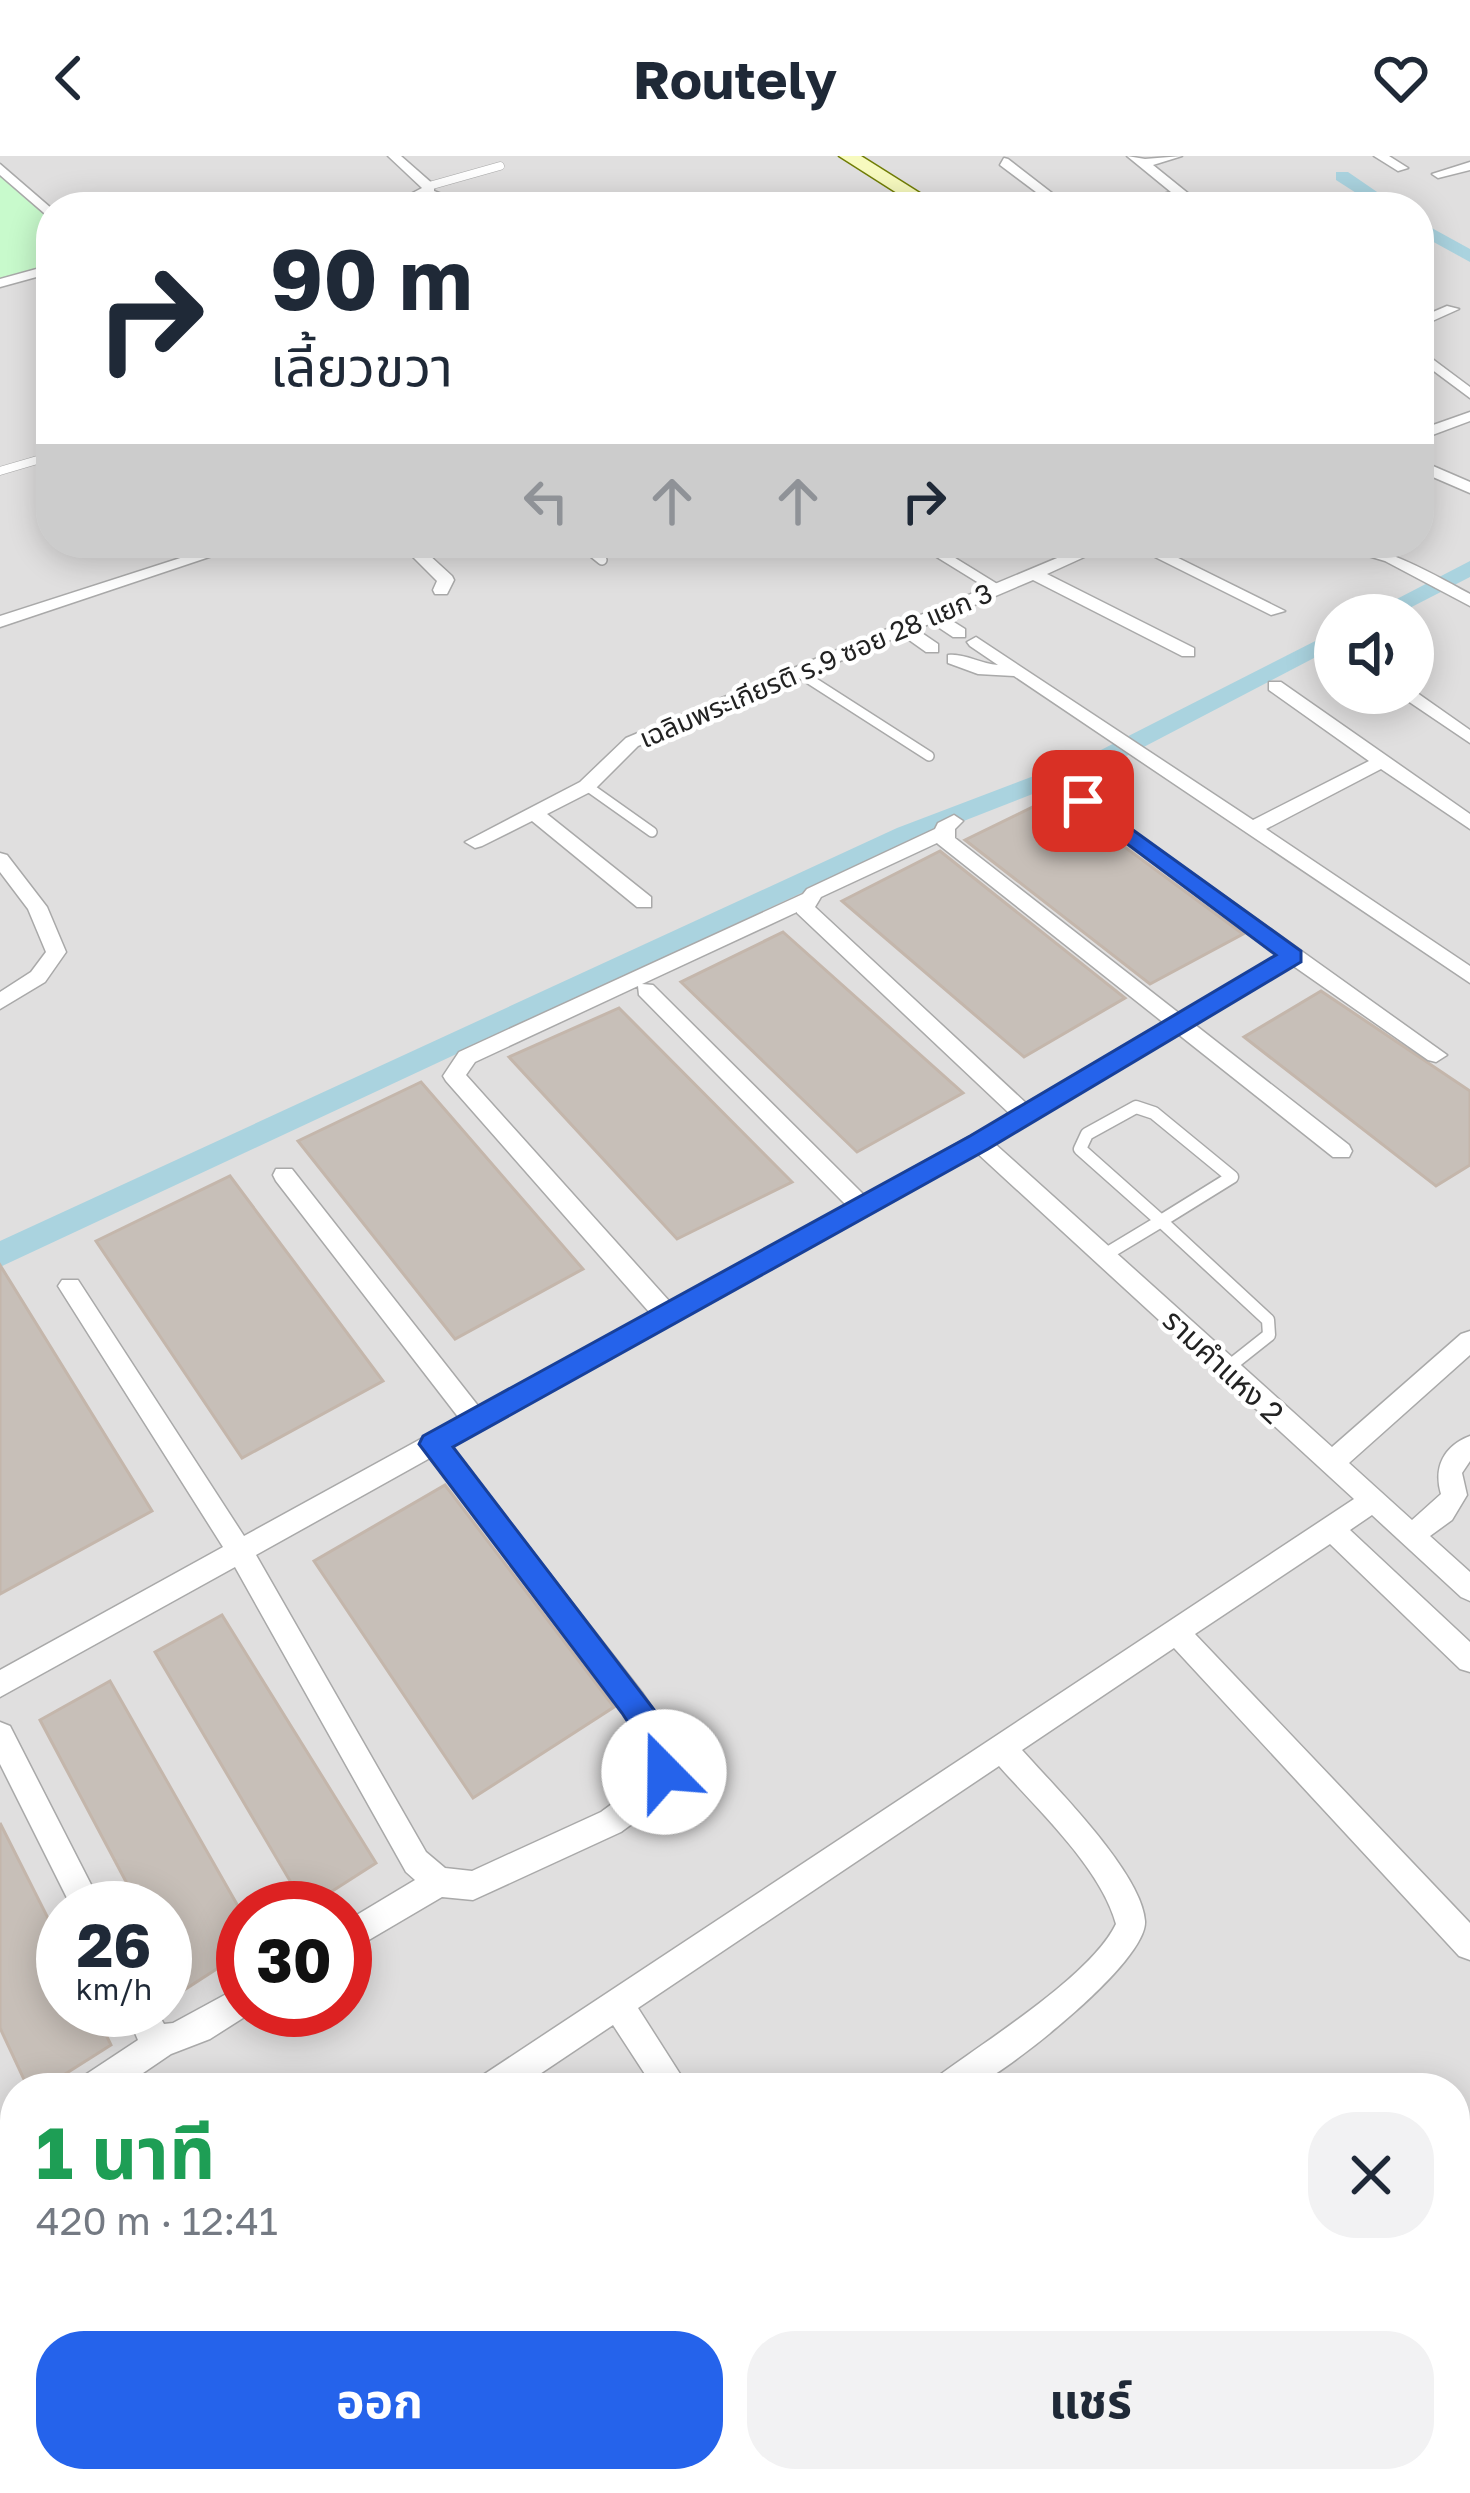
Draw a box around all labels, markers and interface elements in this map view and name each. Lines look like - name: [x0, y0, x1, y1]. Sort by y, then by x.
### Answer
- icon: back: [36, 45, 102, 111]
- icon: heart: [1368, 45, 1434, 111]
- text: Routely: [633, 46, 837, 111]
- text: 90 m: [270, 228, 472, 328]
- icon: right: [72, 240, 228, 396]
- text: เลี้ยวขวา: [270, 333, 453, 398]
- icon: left: [513, 468, 579, 534]
- icon: ahead: [639, 468, 705, 534]
- icon: ahead: [765, 468, 831, 534]
- icon: right: [891, 468, 957, 534]
- street label: เฉลิมพระเกียรติ ร.9 ซอย 28 แยก 3: [634, 576, 997, 754]
- map controls: [1314, 594, 1434, 714]
- button: sound: [1314, 594, 1434, 714]
- pin: [1032, 750, 1134, 852]
- icon: arrive: [1050, 768, 1116, 834]
- street label: รามคำแหง 2: [1156, 1301, 1291, 1431]
- position arrow: [601, 1709, 727, 1835]
- speed limit sign: 30: [216, 1881, 372, 2037]
- text: 26: [77, 1908, 151, 1980]
- text: km/h: [76, 1971, 152, 2007]
- text: 1 นาที: [36, 2108, 215, 2195]
- button: close: [1308, 2112, 1434, 2238]
- text: 420 m · 12:41: [36, 2197, 278, 2244]
- button: ออก: [36, 2331, 723, 2469]
- button: แชร์: [747, 2331, 1434, 2469]

